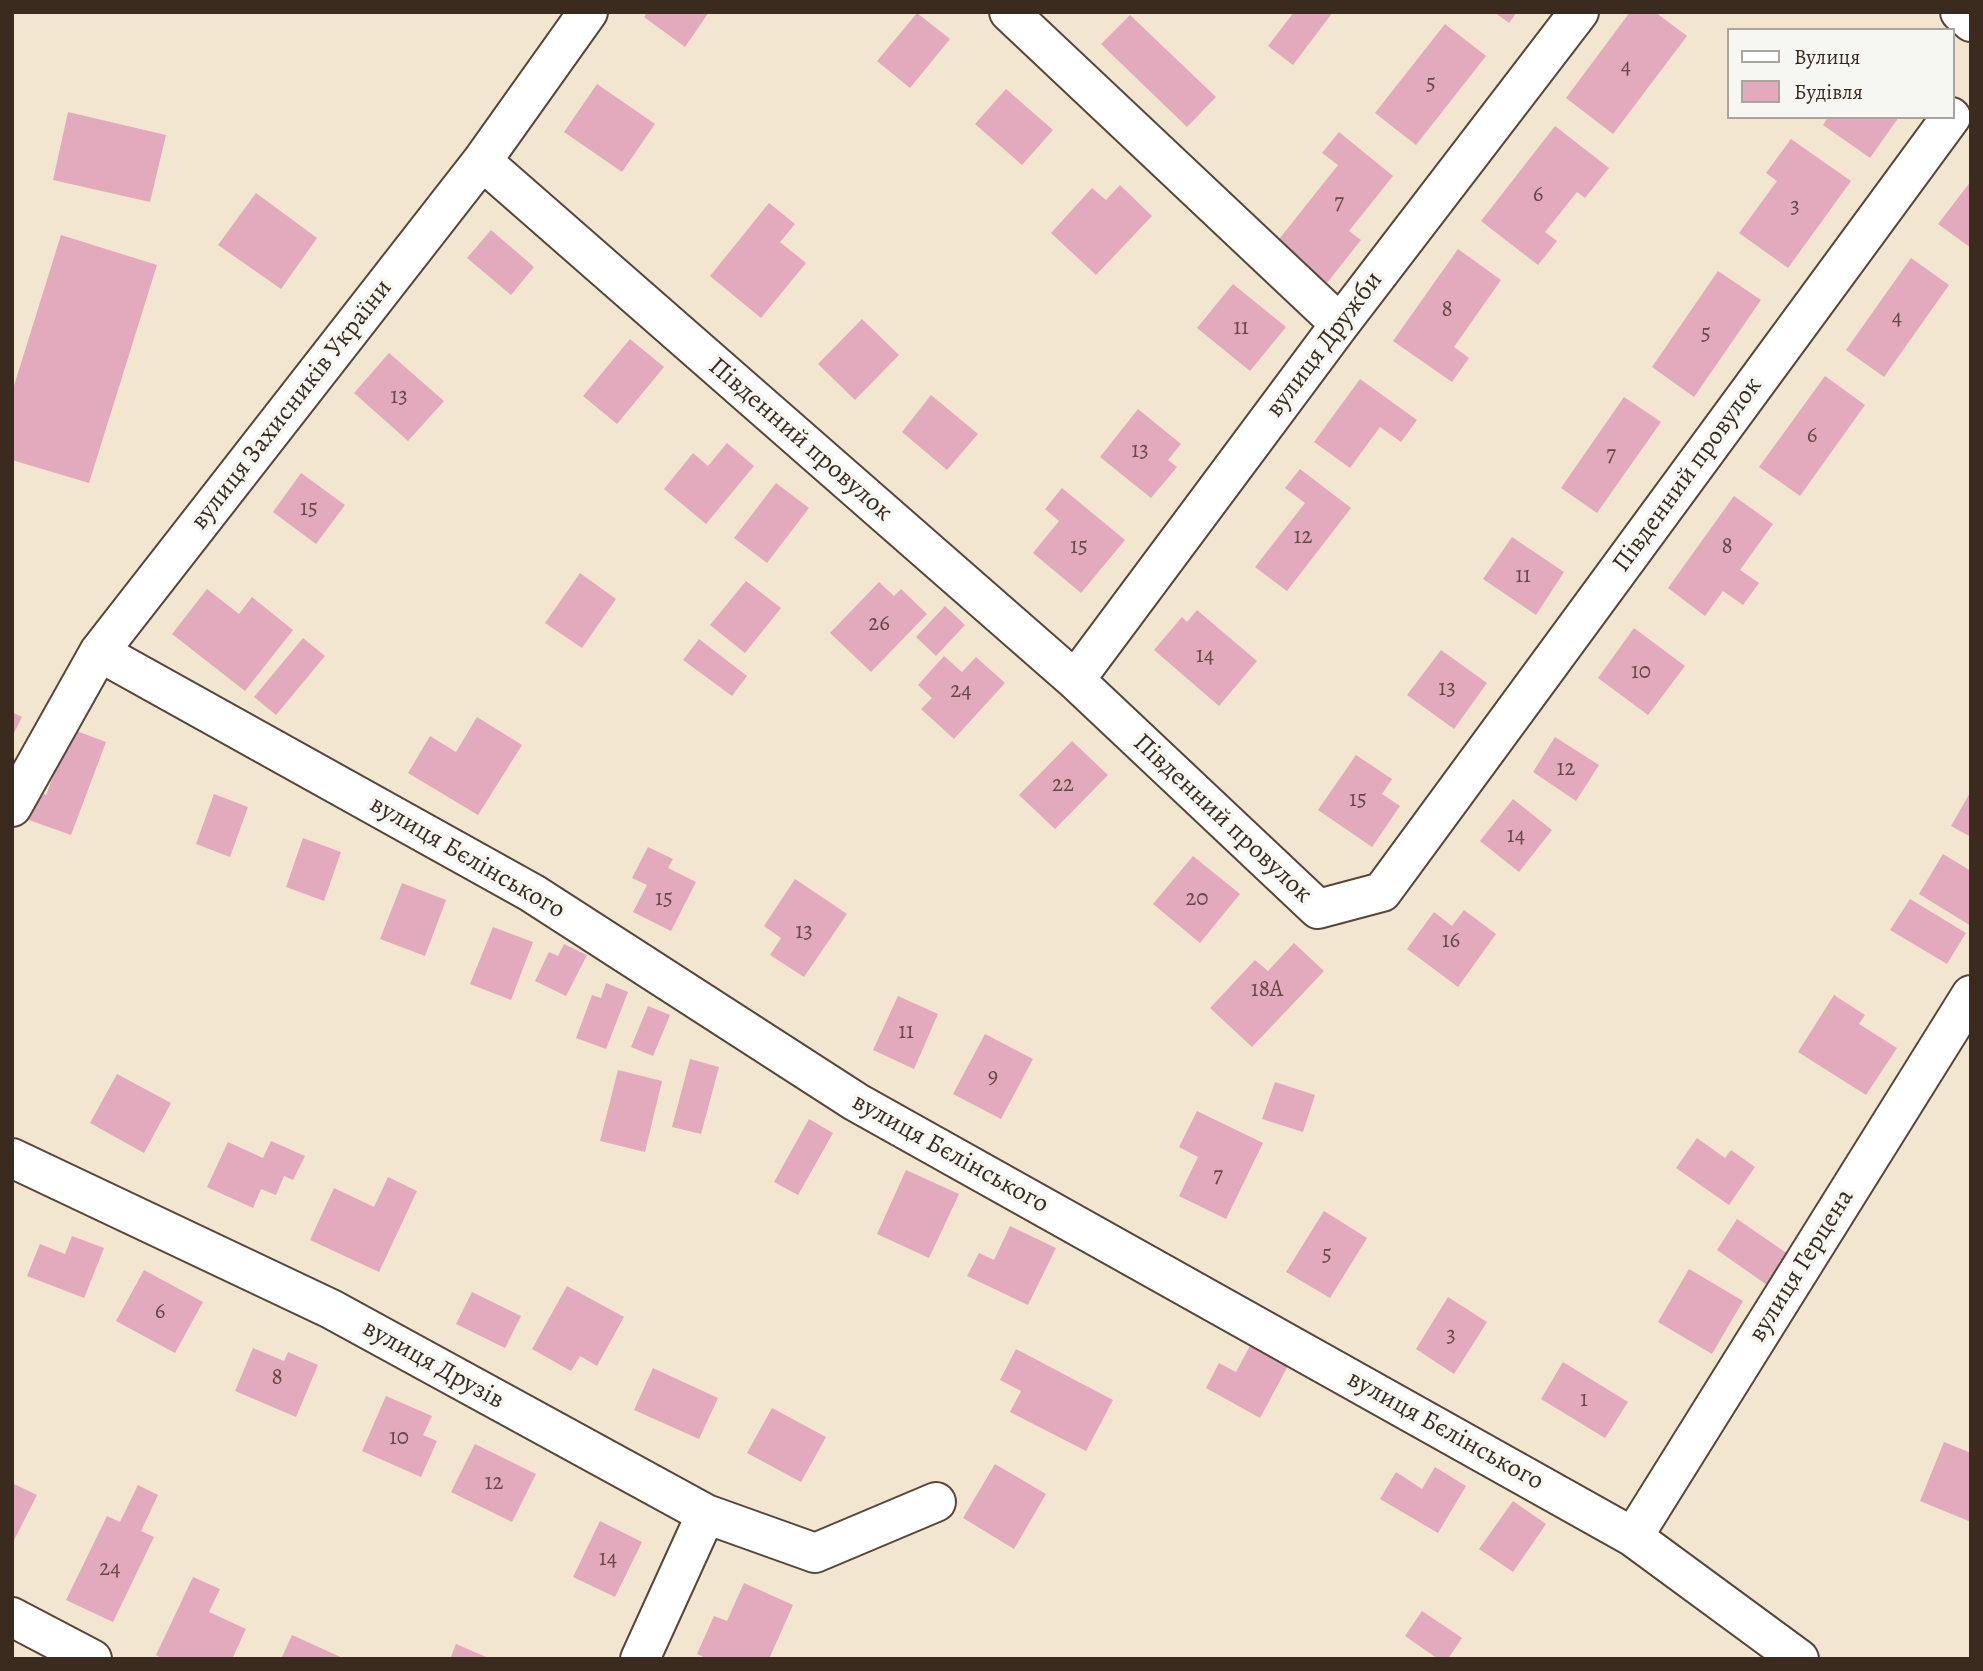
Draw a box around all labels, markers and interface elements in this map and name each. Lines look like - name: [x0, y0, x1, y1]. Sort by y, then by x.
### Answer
- legend: [1728, 28, 1955, 119]
- text: Вулиця: [1794, 43, 1860, 71]
- house number: 4: [1621, 53, 1631, 81]
- house number: 5: [1426, 70, 1436, 98]
- text: Будівля: [1794, 78, 1863, 106]
- house number: 6: [1533, 181, 1543, 209]
- house number: 7: [1334, 189, 1344, 217]
- house number: 3: [1790, 193, 1800, 221]
- street label: вулиця Дружби: [1260, 266, 1390, 424]
- street label: вулиця Захисників України: [185, 274, 399, 536]
- house number: 8: [1441, 296, 1453, 324]
- house number: 4: [1892, 304, 1902, 332]
- house number: 11: [1233, 314, 1249, 342]
- house number: 5: [1701, 320, 1711, 348]
- street label: Південний провулок: [702, 352, 898, 528]
- street label: Південний провулок: [1607, 371, 1769, 579]
- house number: 13: [390, 383, 408, 411]
- house number: 6: [1807, 422, 1817, 450]
- house number: 13: [1131, 437, 1149, 465]
- house number: 7: [1606, 441, 1616, 469]
- house number: 15: [300, 495, 318, 523]
- house number: 12: [1294, 523, 1312, 551]
- house number: 15: [1070, 533, 1088, 561]
- house number: 8: [1721, 533, 1733, 561]
- house number: 11: [1515, 562, 1531, 590]
- house number: 26: [868, 610, 890, 638]
- house number: 14: [1196, 642, 1214, 670]
- house number: 10: [1631, 658, 1651, 686]
- house number: 13: [1438, 675, 1456, 703]
- house number: 24: [950, 677, 972, 705]
- street label: Південний провулок: [1126, 728, 1318, 910]
- house number: 12: [1557, 755, 1575, 783]
- house number: 22: [1052, 771, 1074, 799]
- house number: 15: [1349, 786, 1367, 814]
- street label: вулиця Бєлінського: [364, 789, 570, 927]
- house number: 14: [1507, 822, 1525, 850]
- house number: 15: [655, 885, 673, 913]
- house number: 20: [1185, 885, 1209, 913]
- house number: 13: [795, 918, 813, 946]
- house number: 16: [1442, 927, 1460, 955]
- house number: 18А: [1251, 976, 1283, 1004]
- house number: 11: [898, 1018, 914, 1046]
- house number: 9: [988, 1063, 998, 1091]
- street label: вулиця Бєлінського: [846, 1087, 1054, 1221]
- house number: 7: [1213, 1162, 1223, 1190]
- street label: вулиця Герцена: [1743, 1184, 1861, 1348]
- house number: 5: [1322, 1241, 1332, 1269]
- house number: 6: [155, 1298, 165, 1326]
- street label: вулиця Друзів: [357, 1313, 509, 1417]
- house number: 3: [1446, 1322, 1456, 1350]
- house number: 8: [271, 1364, 283, 1392]
- street label: вулиця Бєлінського: [1341, 1364, 1549, 1498]
- house number: 1: [1580, 1386, 1588, 1414]
- house number: 10: [389, 1424, 409, 1452]
- house number: 12: [485, 1469, 503, 1497]
- house number: 14: [599, 1545, 617, 1573]
- house number: 24: [99, 1555, 121, 1583]

